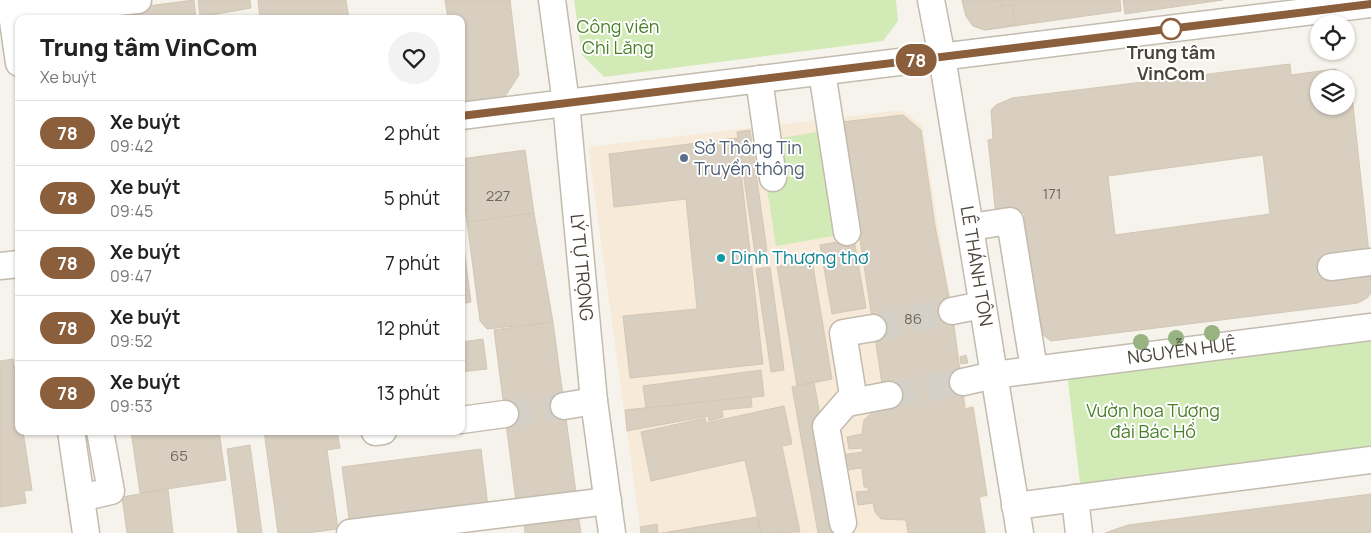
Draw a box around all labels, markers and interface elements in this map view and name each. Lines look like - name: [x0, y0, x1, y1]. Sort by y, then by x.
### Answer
- park label: Công viên Chi Lăng: [577, 14, 659, 59]
- map controls: [1310, 15, 1355, 115]
- button: locate: [1310, 15, 1355, 60]
- marker: Trung tâm VinCom: [1160, 18, 1182, 40]
- text: Trung tâm VinCom: [40, 30, 258, 63]
- button: heart: [388, 32, 440, 84]
- place label: Trung tâm VinCom: [1127, 40, 1215, 85]
- line badge: 78: [894, 44, 938, 76]
- text: 78: [906, 48, 926, 72]
- text: Xe buýt: [40, 66, 96, 88]
- button: layers: [1310, 70, 1355, 115]
- text: Xe buýt: [110, 109, 181, 135]
- text: 2 phút: [384, 120, 440, 146]
- text: 78: [57, 121, 78, 145]
- text: 09:42: [110, 135, 153, 157]
- place label: Sở Thông Tin Truyền thông: [694, 135, 805, 180]
- marker: Sở Thông Tin Truyền thông: [678, 152, 690, 164]
- text: Xe buýt: [110, 174, 181, 200]
- house number: 171: [1042, 183, 1062, 204]
- text: 5 phút: [384, 185, 440, 211]
- house number: 227: [486, 185, 510, 206]
- text: 78: [57, 186, 78, 210]
- text: 09:45: [110, 200, 153, 222]
- street label: LÊ THÁNH TÔN: [956, 204, 999, 328]
- street label: LÝ TỰ TRỌNG: [565, 213, 599, 322]
- text: Xe buýt: [110, 239, 181, 265]
- place label: Dinh Thượng thơ: [731, 245, 869, 269]
- text: 7 phút: [385, 250, 440, 276]
- text: 78: [57, 251, 78, 275]
- marker: Dinh Thượng thơ: [715, 252, 727, 264]
- text: 09:47: [110, 265, 152, 287]
- text: Xe buýt: [110, 304, 181, 330]
- house number: 86: [904, 308, 922, 329]
- text: 12 phút: [377, 315, 440, 341]
- text: 78: [57, 316, 78, 340]
- text: 09:52: [110, 330, 152, 352]
- street label: NGUYỄN HUỆ: [1126, 331, 1237, 369]
- text: Xe buýt: [110, 369, 181, 395]
- text: 13 phút: [377, 380, 440, 406]
- text: 78: [57, 381, 78, 405]
- text: 09:53: [110, 395, 153, 417]
- park label: Vườn hoa Tượng đài Bác Hồ: [1086, 398, 1220, 443]
- house number: 65: [170, 445, 188, 466]

